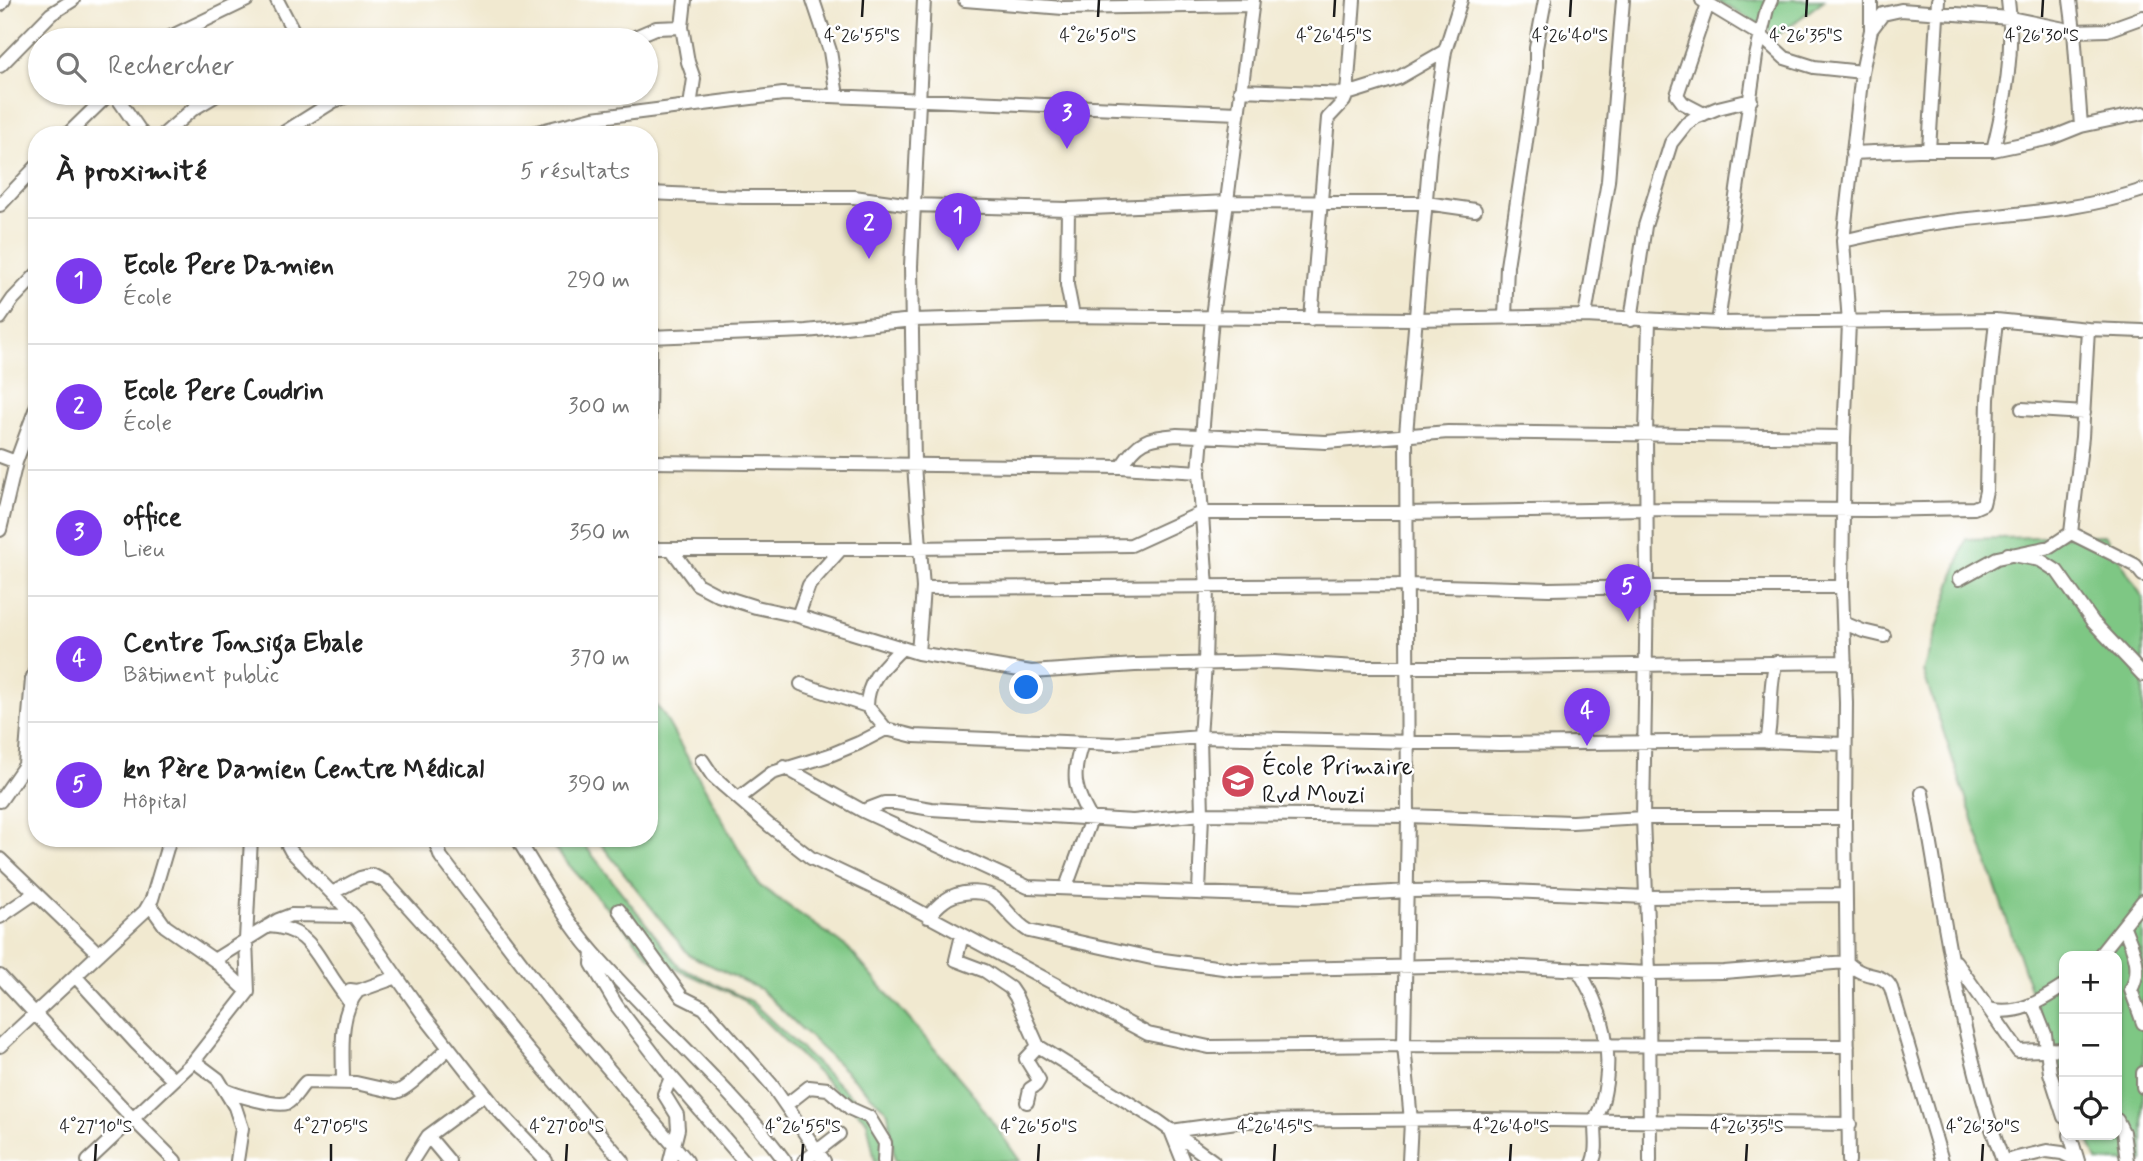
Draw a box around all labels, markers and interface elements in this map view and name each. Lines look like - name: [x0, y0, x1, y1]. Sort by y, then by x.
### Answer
- text: 4°26'55"S: [824, 24, 900, 48]
- text: 4°26'50"S: [1060, 24, 1136, 48]
- text: 4°26'45"S: [1296, 24, 1372, 48]
- text: 4°26'40"S: [1532, 24, 1608, 48]
- text: 4°26'35"S: [1769, 24, 1843, 48]
- text: 4°26'30"S: [2005, 24, 2079, 48]
- search box: [28, 28, 658, 105]
- icon: search: [52, 48, 90, 86]
- text: Rechercher: [108, 50, 234, 84]
- pin: 3: [1044, 91, 1090, 149]
- text: À proximité: [56, 152, 207, 191]
- text: 5 résultats: [520, 157, 630, 187]
- pin: 1: [935, 193, 981, 251]
- pin: 2: [846, 201, 892, 259]
- text: Ecole Pere Damien: [123, 249, 334, 283]
- text: 1: [74, 266, 84, 296]
- text: 290 m: [567, 266, 630, 296]
- text: École: [123, 283, 172, 313]
- text: Ecole Pere Coudrin: [123, 375, 324, 409]
- text: 2: [73, 392, 85, 422]
- text: 300 m: [568, 392, 630, 422]
- text: École: [123, 409, 172, 439]
- text: office: [123, 501, 181, 535]
- text: 3: [74, 518, 84, 548]
- text: 350 m: [569, 518, 630, 548]
- text: Lieu: [123, 535, 165, 565]
- pin: 5: [1605, 564, 1651, 622]
- text: Centre Tonsiga Ebale: [123, 627, 363, 661]
- text: 4: [72, 644, 86, 674]
- text: 370 m: [570, 644, 630, 674]
- text: Bâtiment public: [123, 661, 279, 691]
- your location: [1009, 670, 1043, 704]
- pin: 4: [1564, 688, 1610, 746]
- place label: École Primaire Rvd Mouzi: [1262, 750, 1413, 811]
- text: kn Père Damien Centre Médical: [123, 753, 484, 787]
- school or university icon: École Primaire Rvd Mouzi: [1219, 762, 1257, 800]
- text: 5: [72, 770, 86, 800]
- text: 390 m: [568, 770, 630, 800]
- text: Hôpital: [123, 787, 186, 817]
- map controls: [2059, 951, 2122, 1140]
- button: +: [2059, 951, 2122, 1014]
- button: −: [2059, 1014, 2122, 1077]
- button: locate: [2059, 1077, 2122, 1140]
- text: 4°27'10"S: [59, 1115, 133, 1139]
- text: 4°27'05"S: [294, 1115, 368, 1139]
- text: 4°27'00"S: [529, 1115, 605, 1139]
- text: 4°26'55"S: [765, 1115, 841, 1139]
- text: 4°26'50"S: [1001, 1115, 1077, 1139]
- text: 4°26'45"S: [1237, 1115, 1313, 1139]
- text: 4°26'40"S: [1473, 1115, 1549, 1139]
- text: 4°26'35"S: [1710, 1115, 1784, 1139]
- text: 4°26'30"S: [1946, 1115, 2020, 1139]

